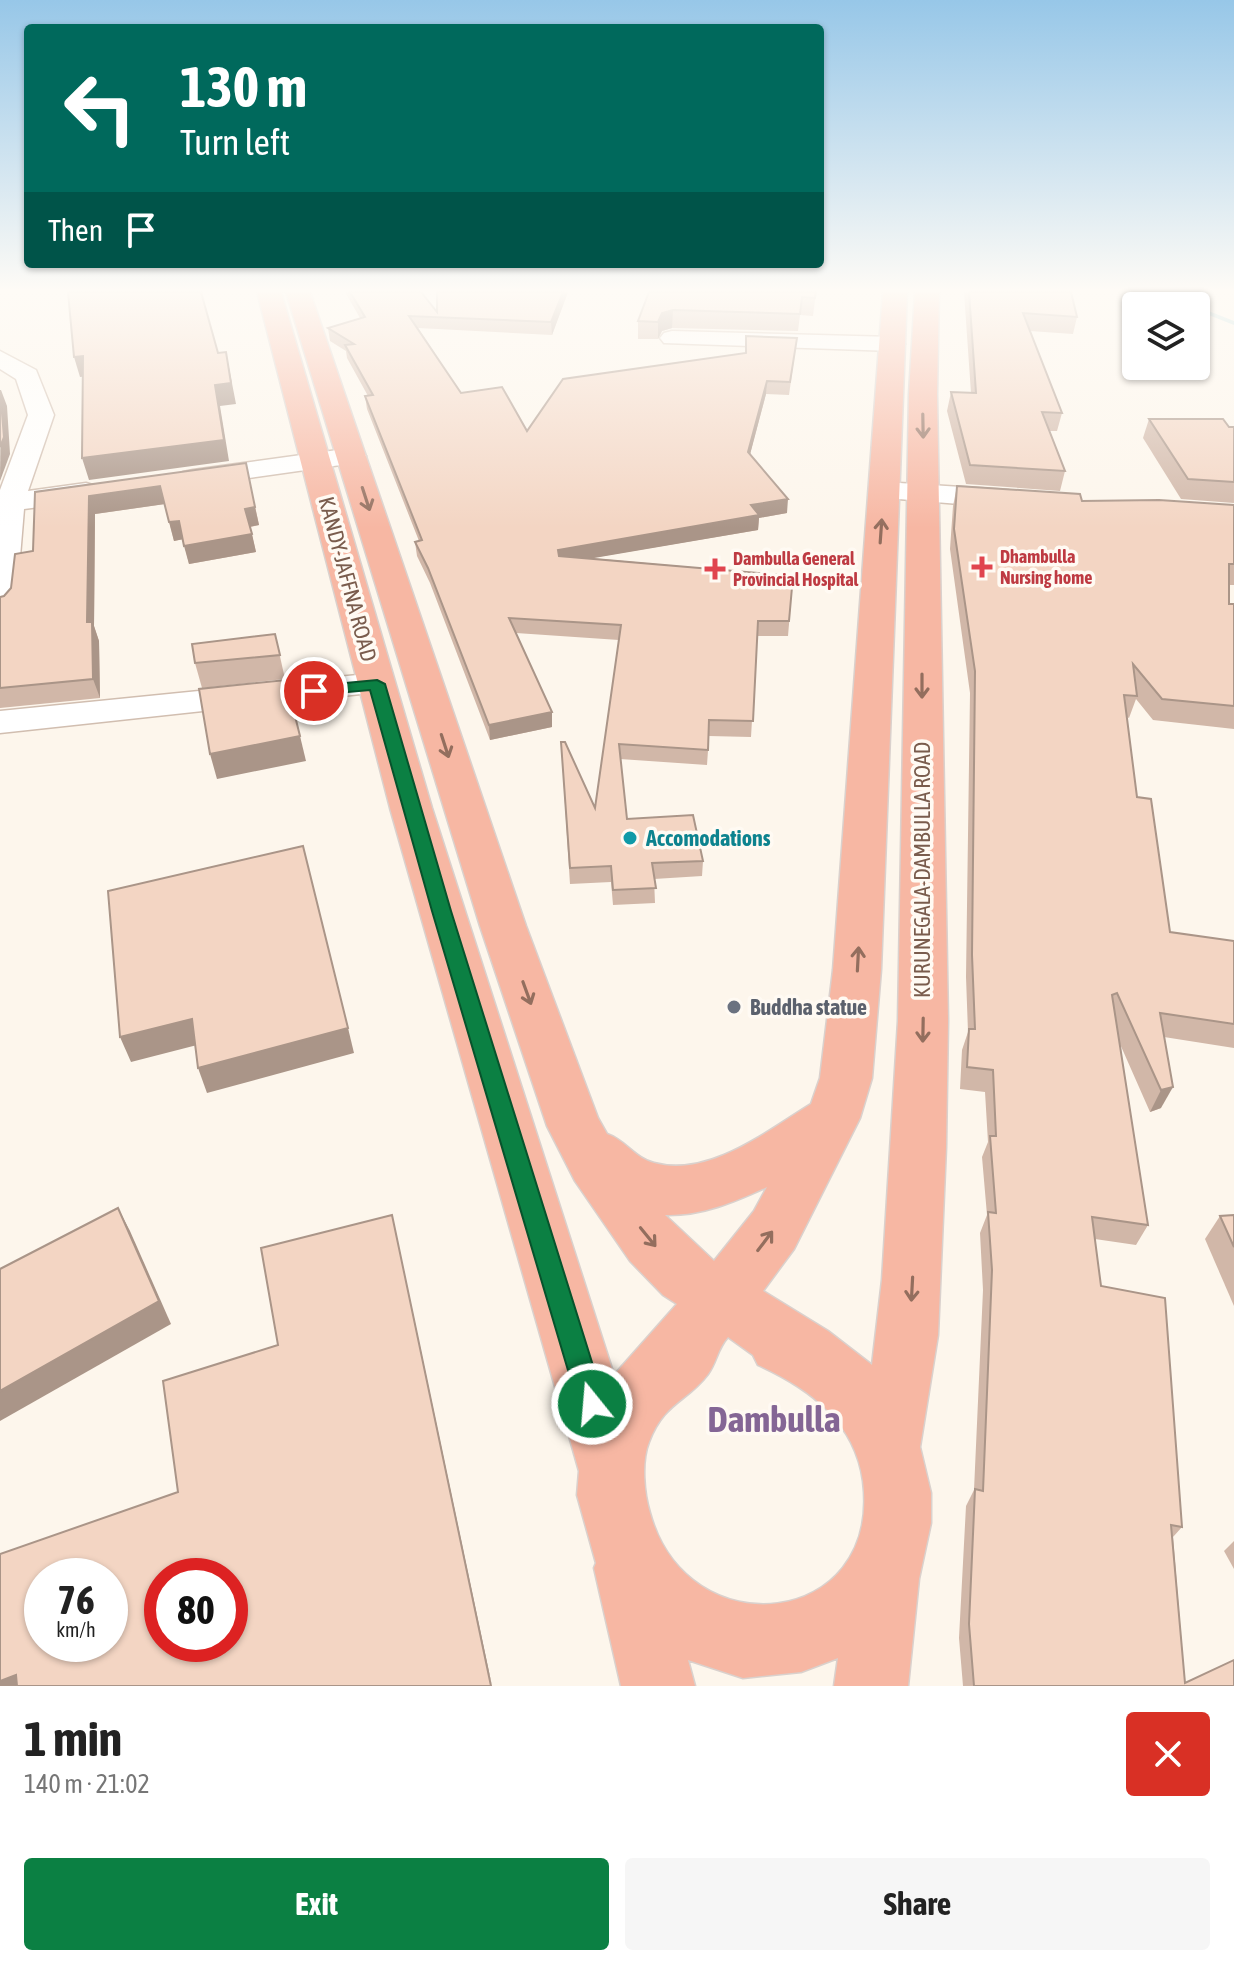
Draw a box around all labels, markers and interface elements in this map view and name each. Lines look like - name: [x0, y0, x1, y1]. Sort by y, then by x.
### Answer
- text: 130 m: [180, 55, 307, 119]
- icon: left: [48, 56, 152, 160]
- text: Turn left: [180, 121, 290, 163]
- icon: arrive: [119, 208, 163, 252]
- text: Then: [48, 213, 103, 247]
- map controls: [1122, 292, 1210, 380]
- button: layers: [1122, 292, 1210, 380]
- one-way arrow: [916, 412, 931, 439]
- one-way arrow: [359, 486, 374, 511]
- street label: KANDY-JAFFNA ROAD: [314, 494, 382, 664]
- one-way arrow: [874, 518, 889, 545]
- place label: Dhambulla Nursing home: [1000, 546, 1092, 588]
- place label: Dambulla General Provincial Hospital: [733, 548, 859, 590]
- marker: Dhambulla Nursing home: [971, 556, 993, 578]
- marker: Dambulla General Provincial Hospital: [704, 558, 726, 580]
- pin: [280, 657, 348, 725]
- icon: arrive: [292, 669, 336, 713]
- one-way arrow: [914, 672, 930, 699]
- one-way arrow: [439, 734, 454, 759]
- street label: KURUNEGALA-DAMBULLA ROAD: [909, 742, 935, 998]
- place label: Accomodations: [645, 825, 771, 851]
- marker: Accomodations: [621, 829, 639, 847]
- one-way arrow: [850, 946, 865, 972]
- one-way arrow: [521, 980, 535, 1005]
- place label: Buddha statue: [750, 994, 867, 1020]
- marker: Buddha statue: [725, 998, 743, 1016]
- one-way arrow: [915, 1016, 931, 1043]
- one-way arrow: [639, 1226, 657, 1247]
- one-way arrow: [757, 1230, 774, 1252]
- one-way arrow: [905, 1275, 920, 1302]
- position arrow: [550, 1362, 634, 1446]
- district label: Dambulla: [707, 1398, 841, 1440]
- speed limit sign: 80: [144, 1558, 248, 1662]
- text: 76: [57, 1577, 95, 1622]
- text: km/h: [56, 1618, 96, 1641]
- text: 1 min: [24, 1711, 122, 1766]
- button: close: [1126, 1712, 1210, 1796]
- text: 140 m · 21:02: [24, 1769, 150, 1799]
- button: Exit: [24, 1858, 609, 1950]
- button: Share: [625, 1858, 1210, 1950]

